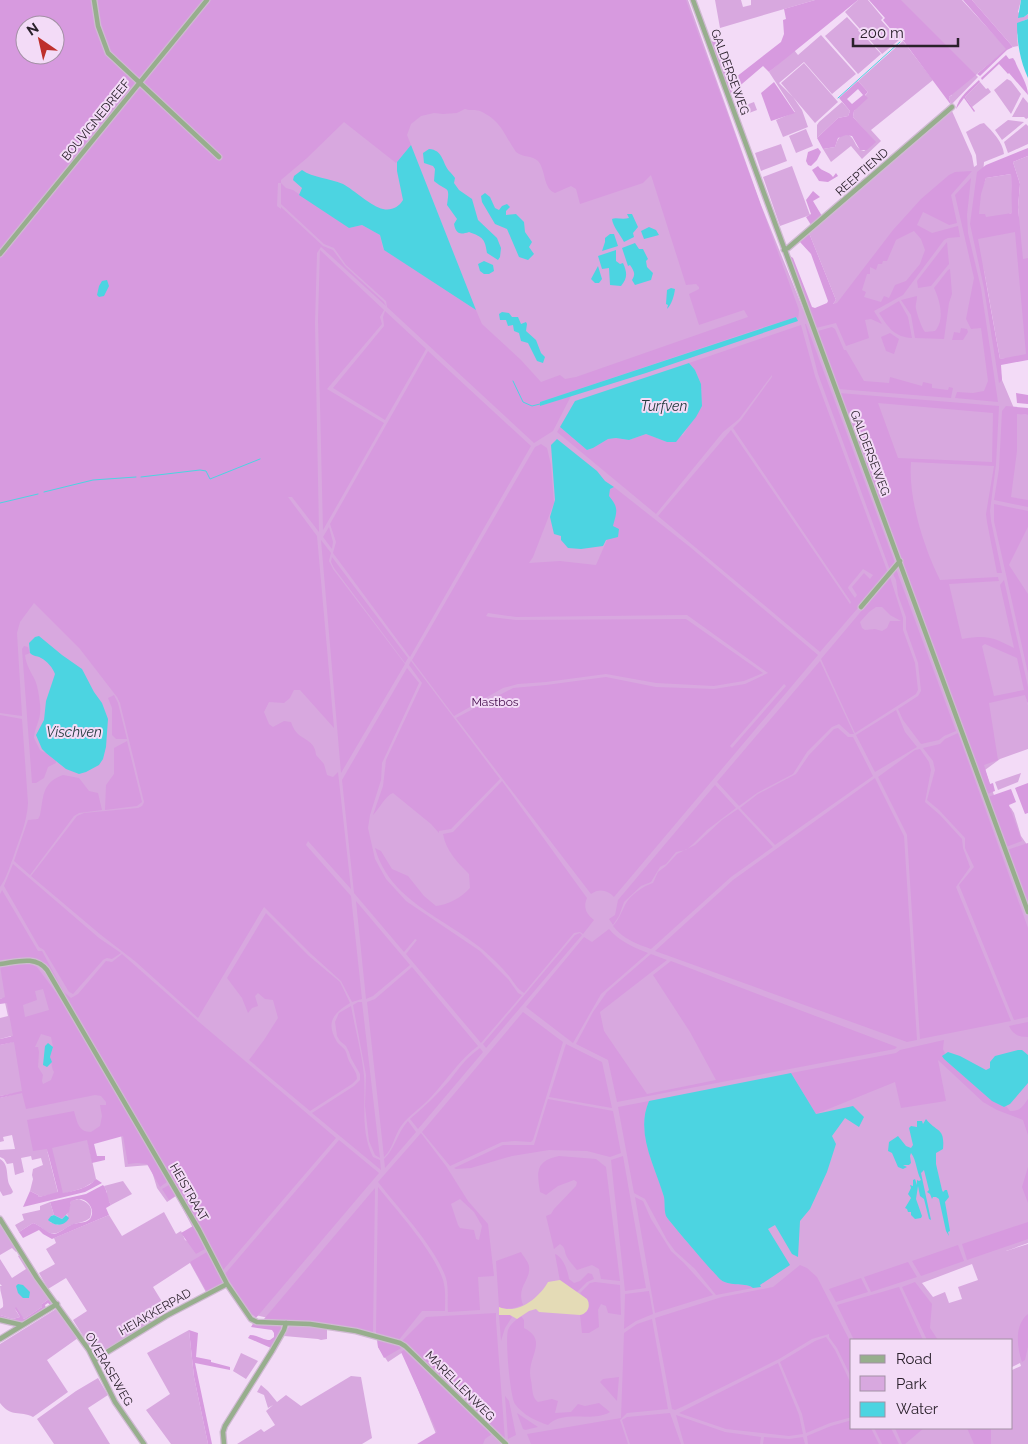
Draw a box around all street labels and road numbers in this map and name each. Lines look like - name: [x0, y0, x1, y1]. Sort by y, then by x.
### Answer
- street label: GALDERSEWEG: [708, 27, 752, 117]
- street label: BOUVIGNEDREEF: [59, 77, 133, 163]
- street label: REEPTIEND: [833, 145, 892, 199]
- street label: GALDERSEWEG: [847, 408, 893, 498]
- street label: HEISTRAAT: [167, 1161, 211, 1224]
- street label: HEIAKKERPAD: [116, 1285, 194, 1338]
- street label: OVERASEWEG: [82, 1330, 136, 1408]
- street label: MARELLENWEG: [422, 1348, 498, 1424]

